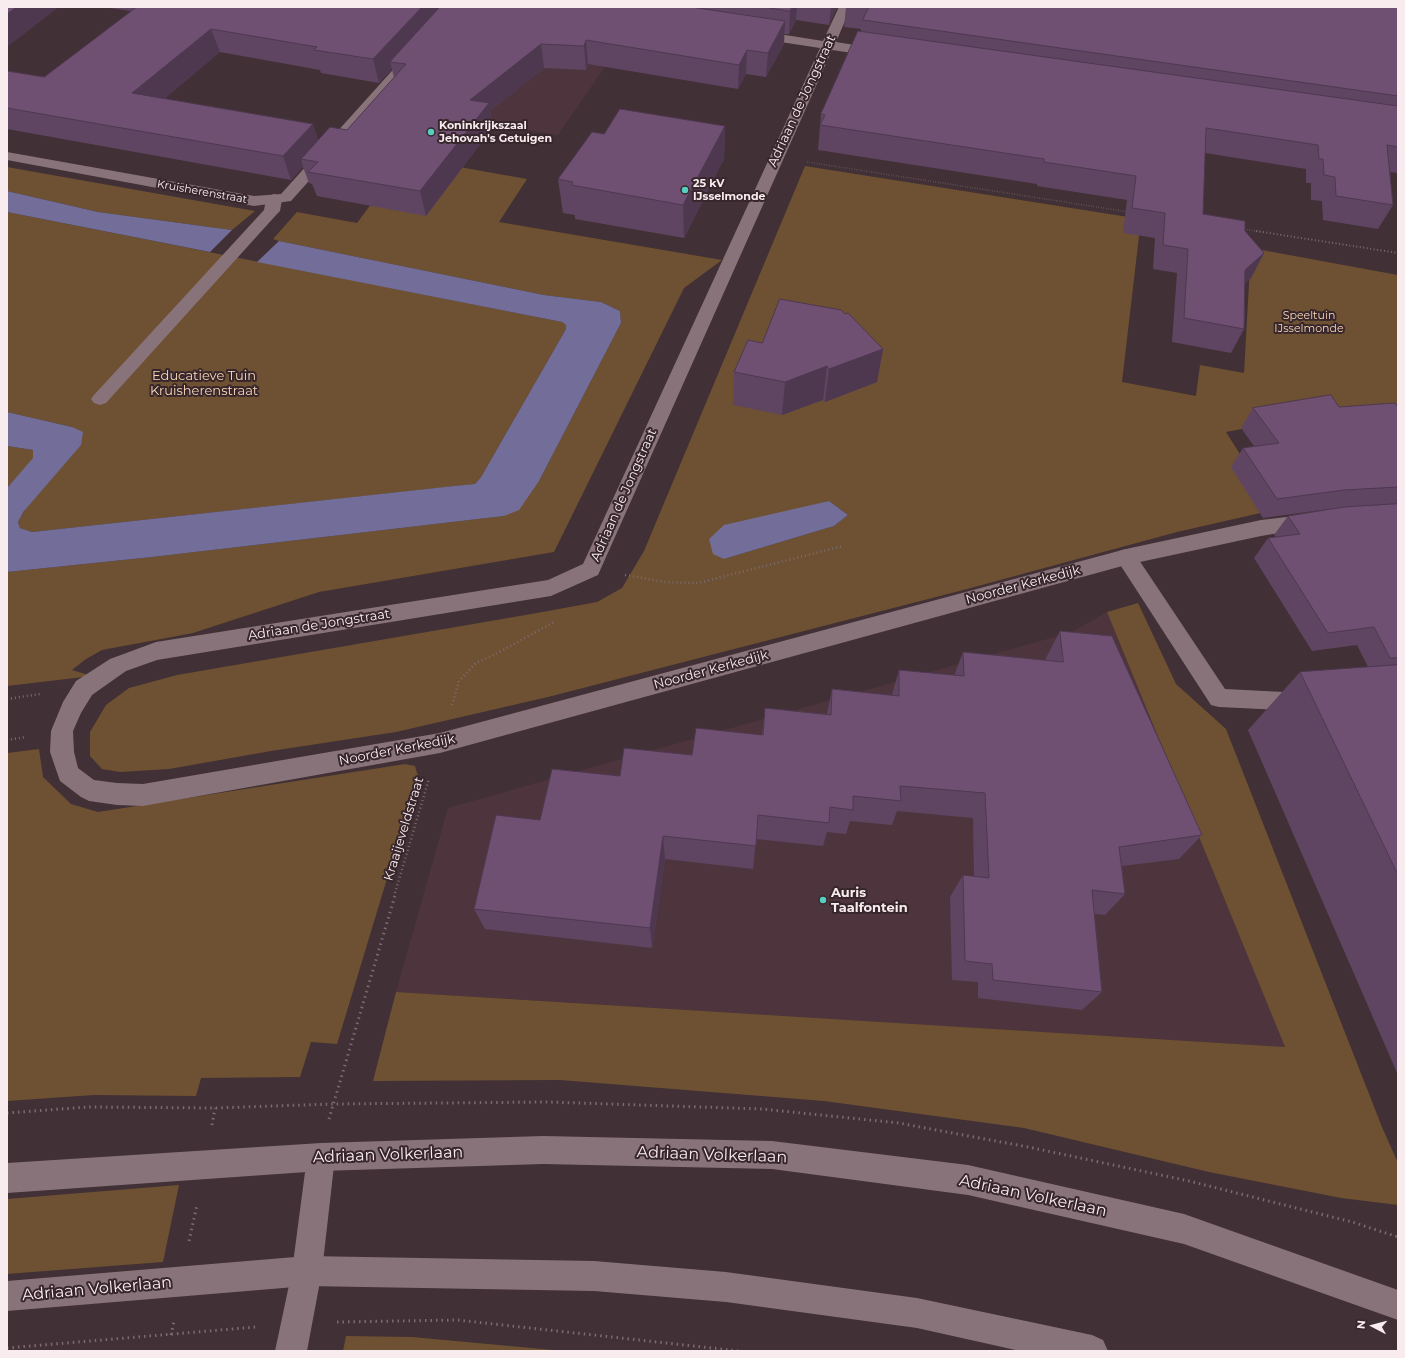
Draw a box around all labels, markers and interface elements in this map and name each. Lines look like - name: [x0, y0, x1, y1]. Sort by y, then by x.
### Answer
- street label: Adriaan de Jongstraat: [765, 33, 839, 169]
- place label: Koninkrijkszaal Jehovah's Getuigen: [439, 119, 552, 145]
- marker: Koninkrijkszaal Jehovah's Getuigen: [426, 127, 436, 137]
- place label: 25 kV IJsselmonde: [693, 177, 765, 203]
- street label: Kruisherenstraat: [156, 178, 248, 206]
- marker: 25 kV IJsselmonde: [680, 185, 690, 195]
- park label: Speeltuin IJsselmonde: [1274, 309, 1344, 335]
- park label: Educatieve Tuin Kruisherenstraat: [150, 368, 258, 399]
- street label: Adriaan de Jongstraat: [588, 426, 660, 564]
- street label: Noorder Kerkedijk: [964, 562, 1082, 608]
- street label: Adriaan de Jongstraat: [247, 606, 391, 644]
- street label: Noorder Kerkedijk: [652, 647, 770, 693]
- street label: Noorder Kerkedijk: [338, 731, 456, 769]
- street label: Kraaijeveldstraat: [381, 775, 427, 883]
- place label: Auris Taalfontein: [831, 885, 908, 916]
- marker: Auris Taalfontein: [818, 895, 828, 905]
- street label: Adriaan Volkerlaan: [312, 1143, 464, 1167]
- street label: Adriaan Volkerlaan: [636, 1143, 788, 1167]
- street label: Adriaan Volkerlaan: [957, 1171, 1109, 1221]
- street label: Adriaan Volkerlaan: [21, 1273, 173, 1305]
- north arrow: [1353, 1306, 1393, 1346]
- text: N: [1354, 1320, 1368, 1330]

